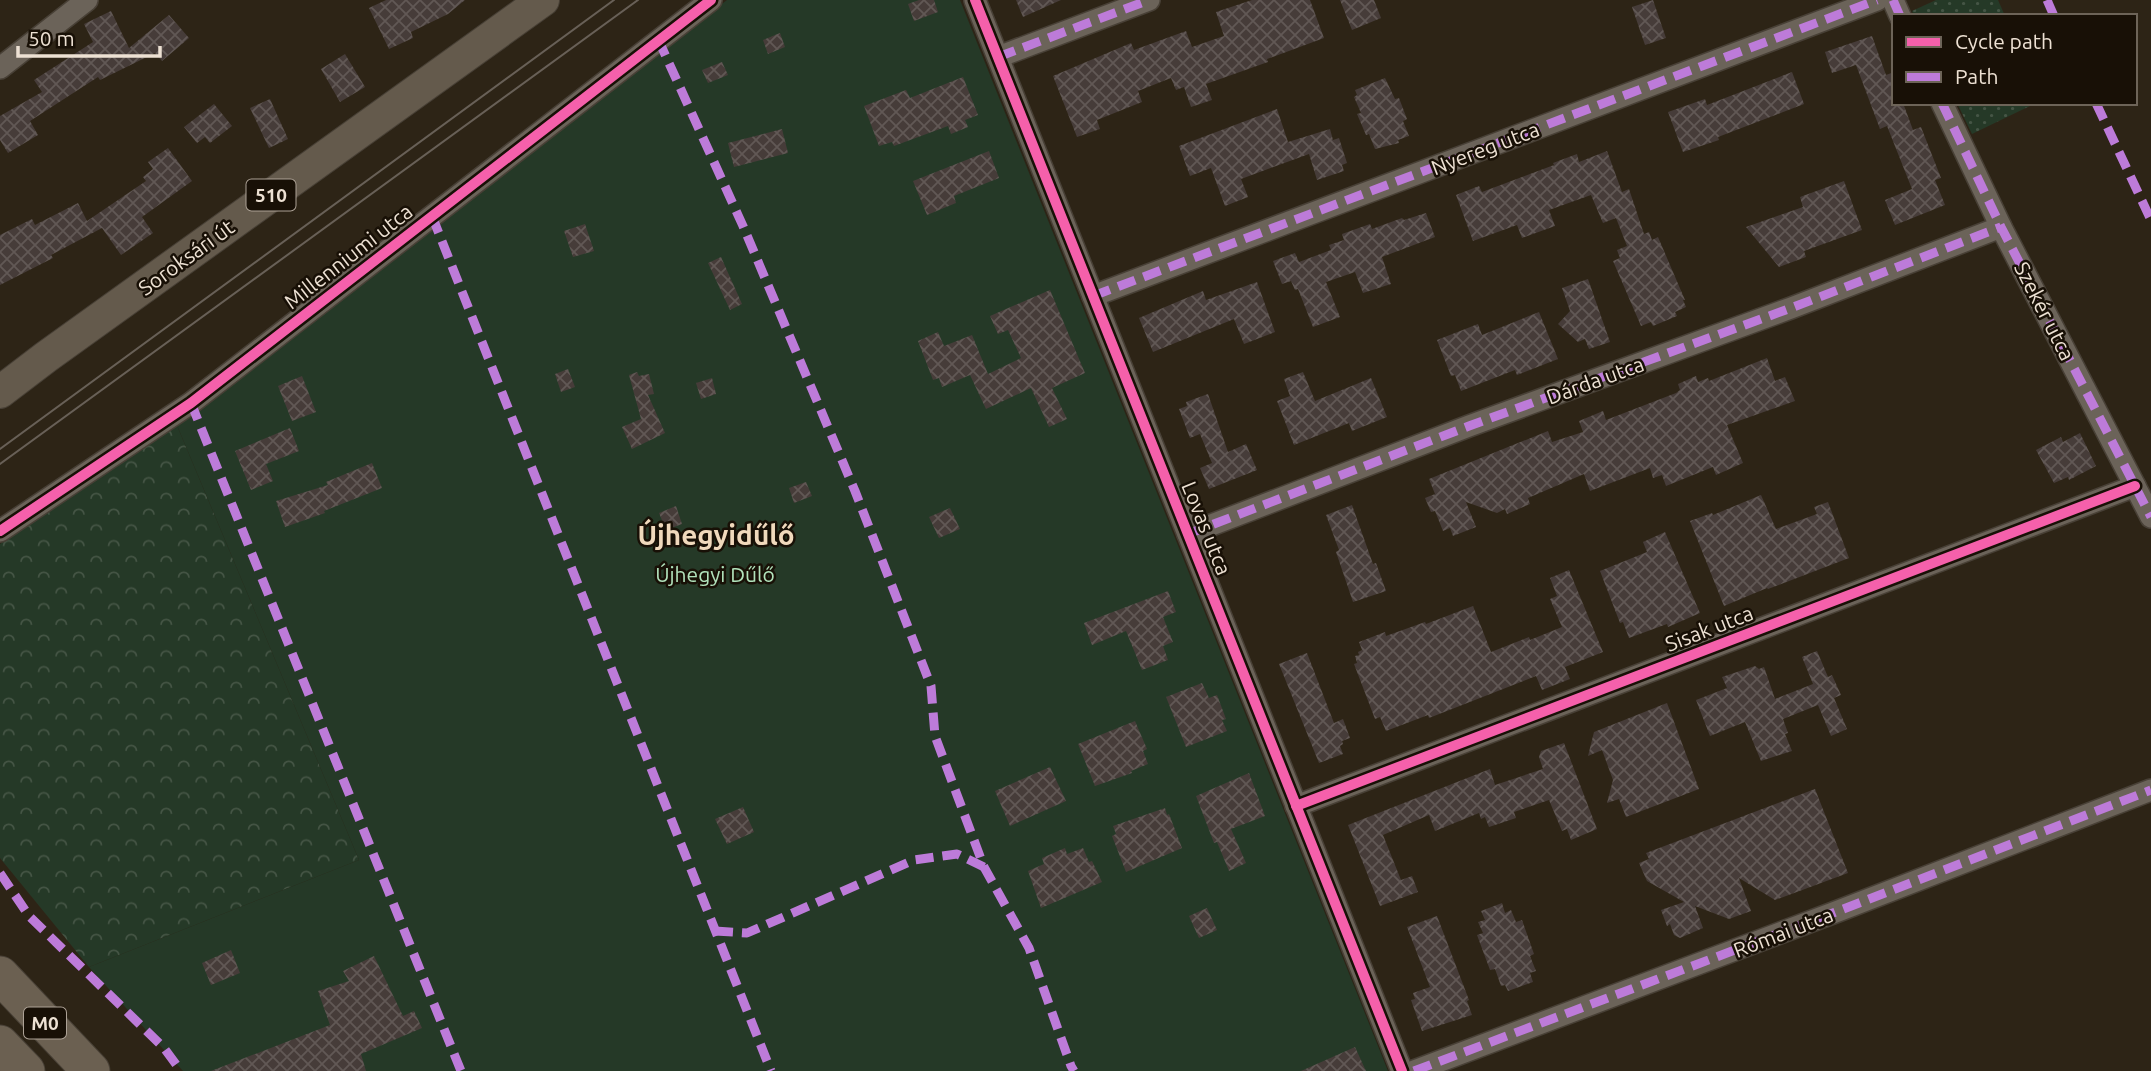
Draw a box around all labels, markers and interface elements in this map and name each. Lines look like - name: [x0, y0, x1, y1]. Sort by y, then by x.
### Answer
- scale bar: [18, 14, 159, 58]
- legend: [1892, 14, 2137, 105]
- text: 50 m: [28, 26, 75, 50]
- text: Cycle path: [1955, 29, 2053, 53]
- text: Path: [1955, 64, 1998, 88]
- street label: Nyereg utca: [1428, 116, 1542, 180]
- road number: 510: [246, 180, 296, 210]
- street label: Millenniumi utca: [279, 199, 417, 313]
- street label: Soroksári út: [134, 214, 238, 300]
- street label: Szekér utca: [2010, 258, 2080, 364]
- street label: Dárda utca: [1543, 351, 1647, 409]
- street label: Lovas utca: [1177, 478, 1237, 578]
- district label: Újhegyidűlő: [637, 518, 795, 550]
- park label: Újhegyi Dűlő: [655, 562, 775, 586]
- street label: Sisak utca: [1662, 600, 1756, 656]
- street label: Római utca: [1730, 902, 1836, 962]
- road number: M0: [24, 1007, 66, 1038]

